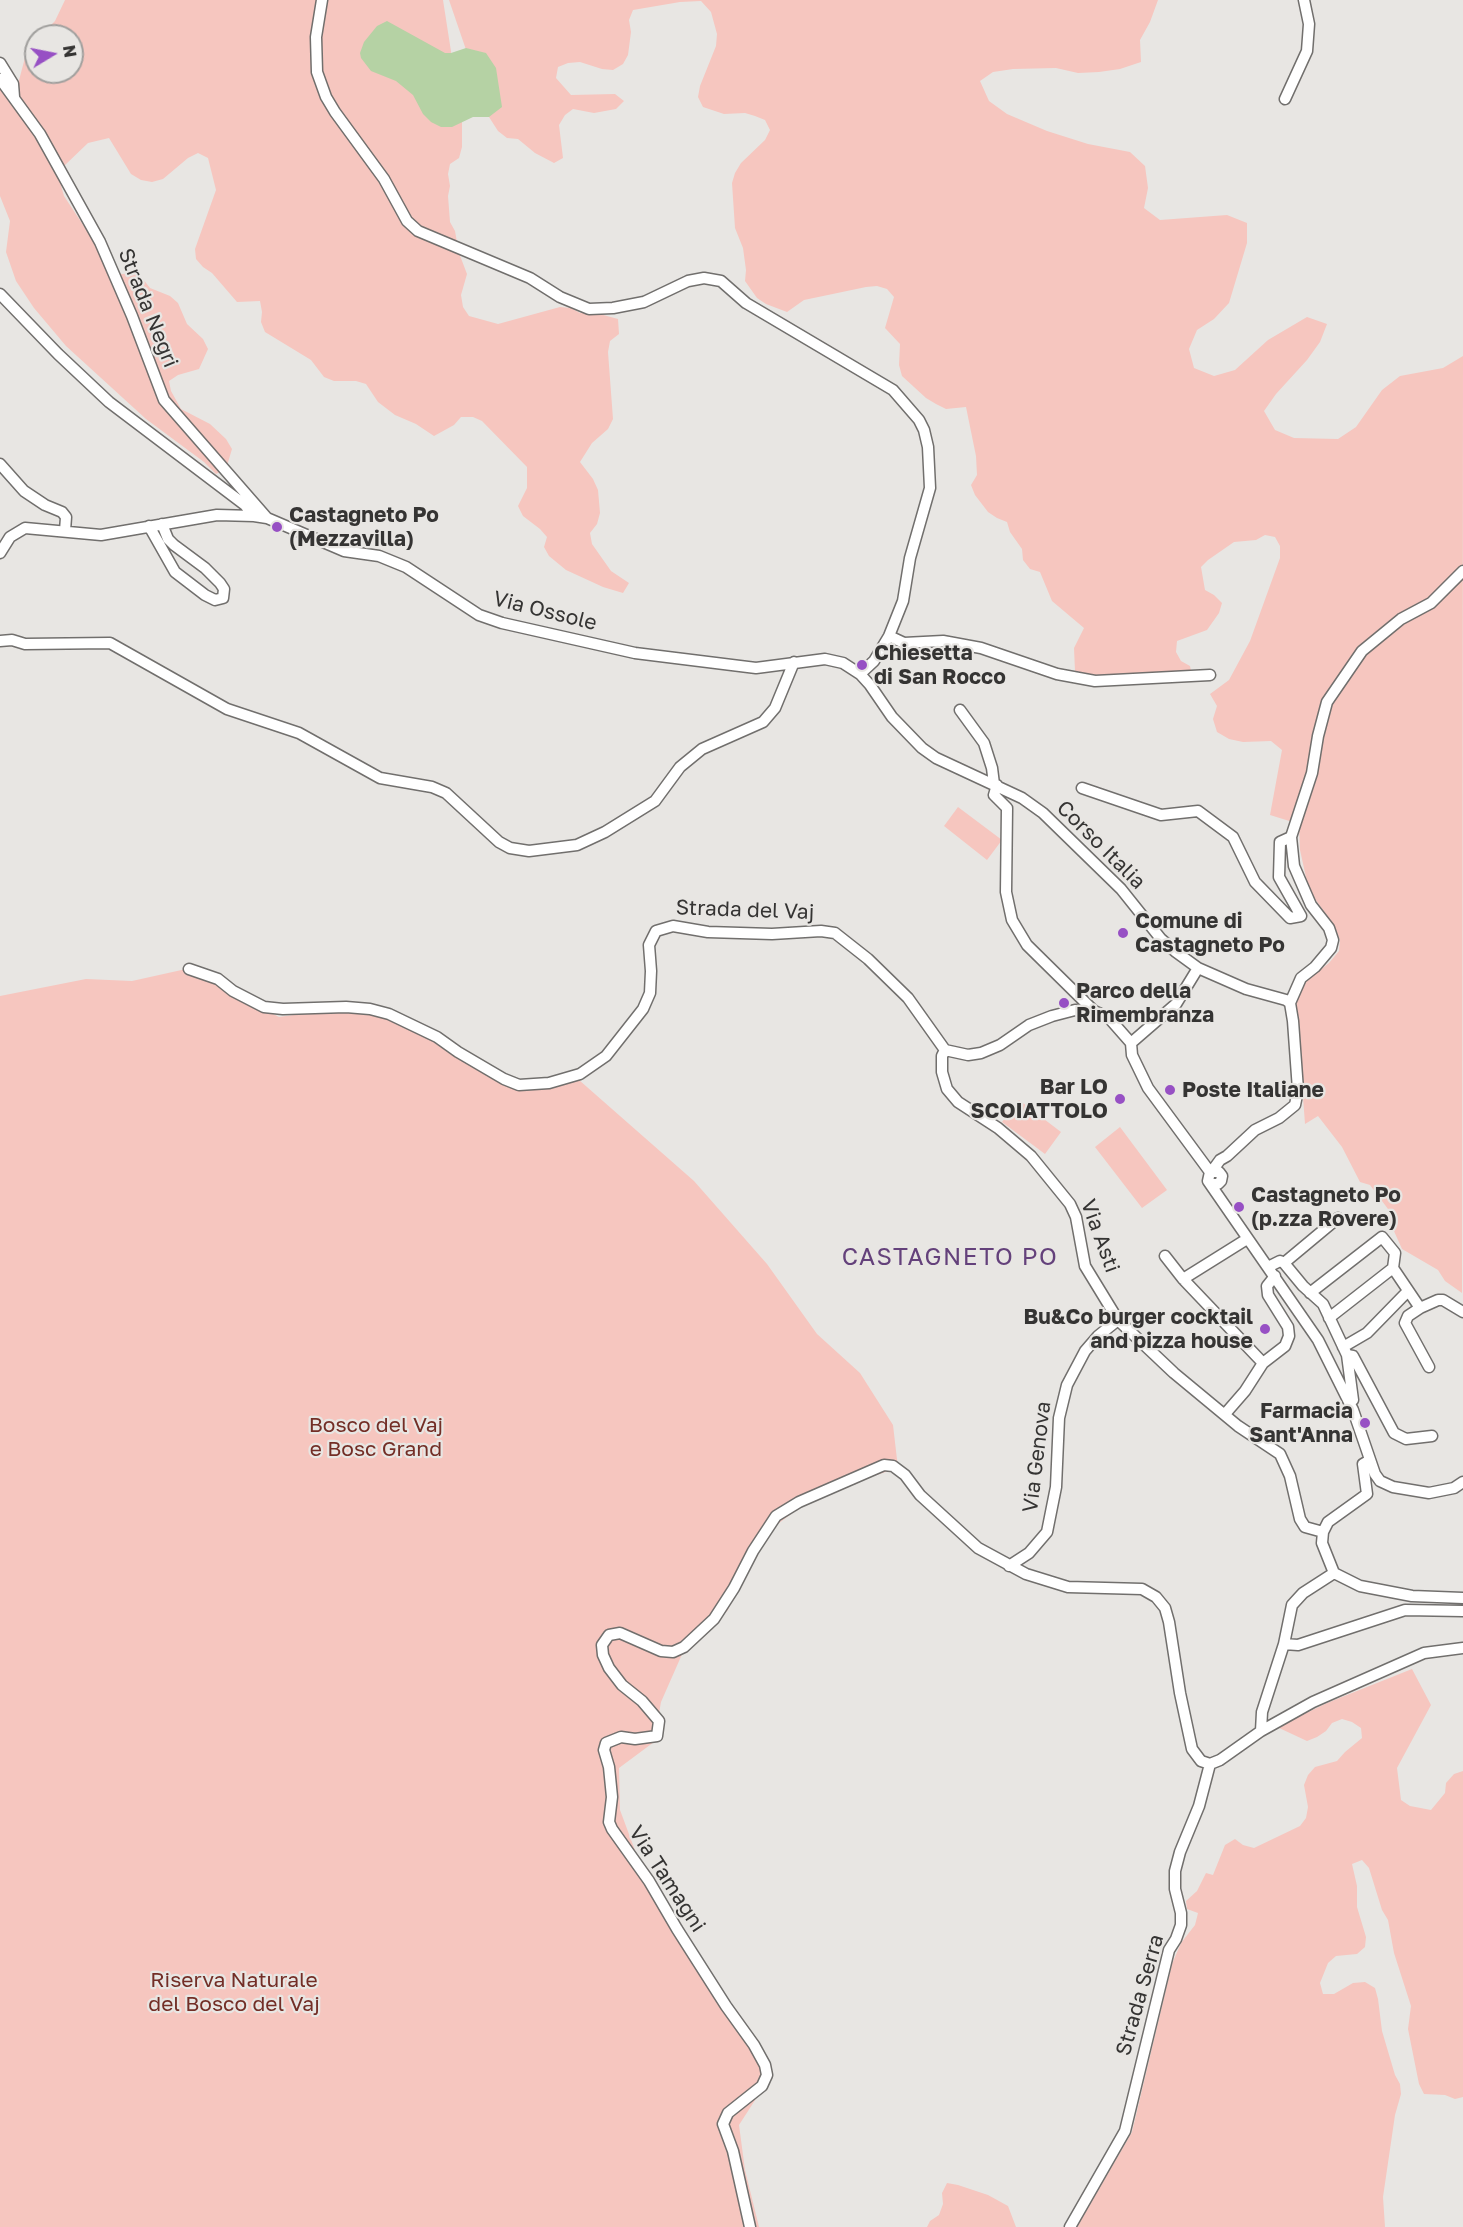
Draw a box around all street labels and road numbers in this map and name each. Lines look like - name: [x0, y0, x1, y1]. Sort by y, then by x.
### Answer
- street label: Strada Negri: [113, 245, 183, 371]
- street label: Via Ossole: [491, 586, 599, 636]
- street label: Corso Italia: [1051, 795, 1151, 895]
- street label: Strada del Vaj: [675, 895, 815, 925]
- street label: Via Asti: [1075, 1196, 1125, 1276]
- street label: Via Genova: [1018, 1400, 1056, 1514]
- street label: Via Tamagni: [623, 1821, 711, 1937]
- street label: Strada Serra: [1111, 1931, 1169, 2059]

